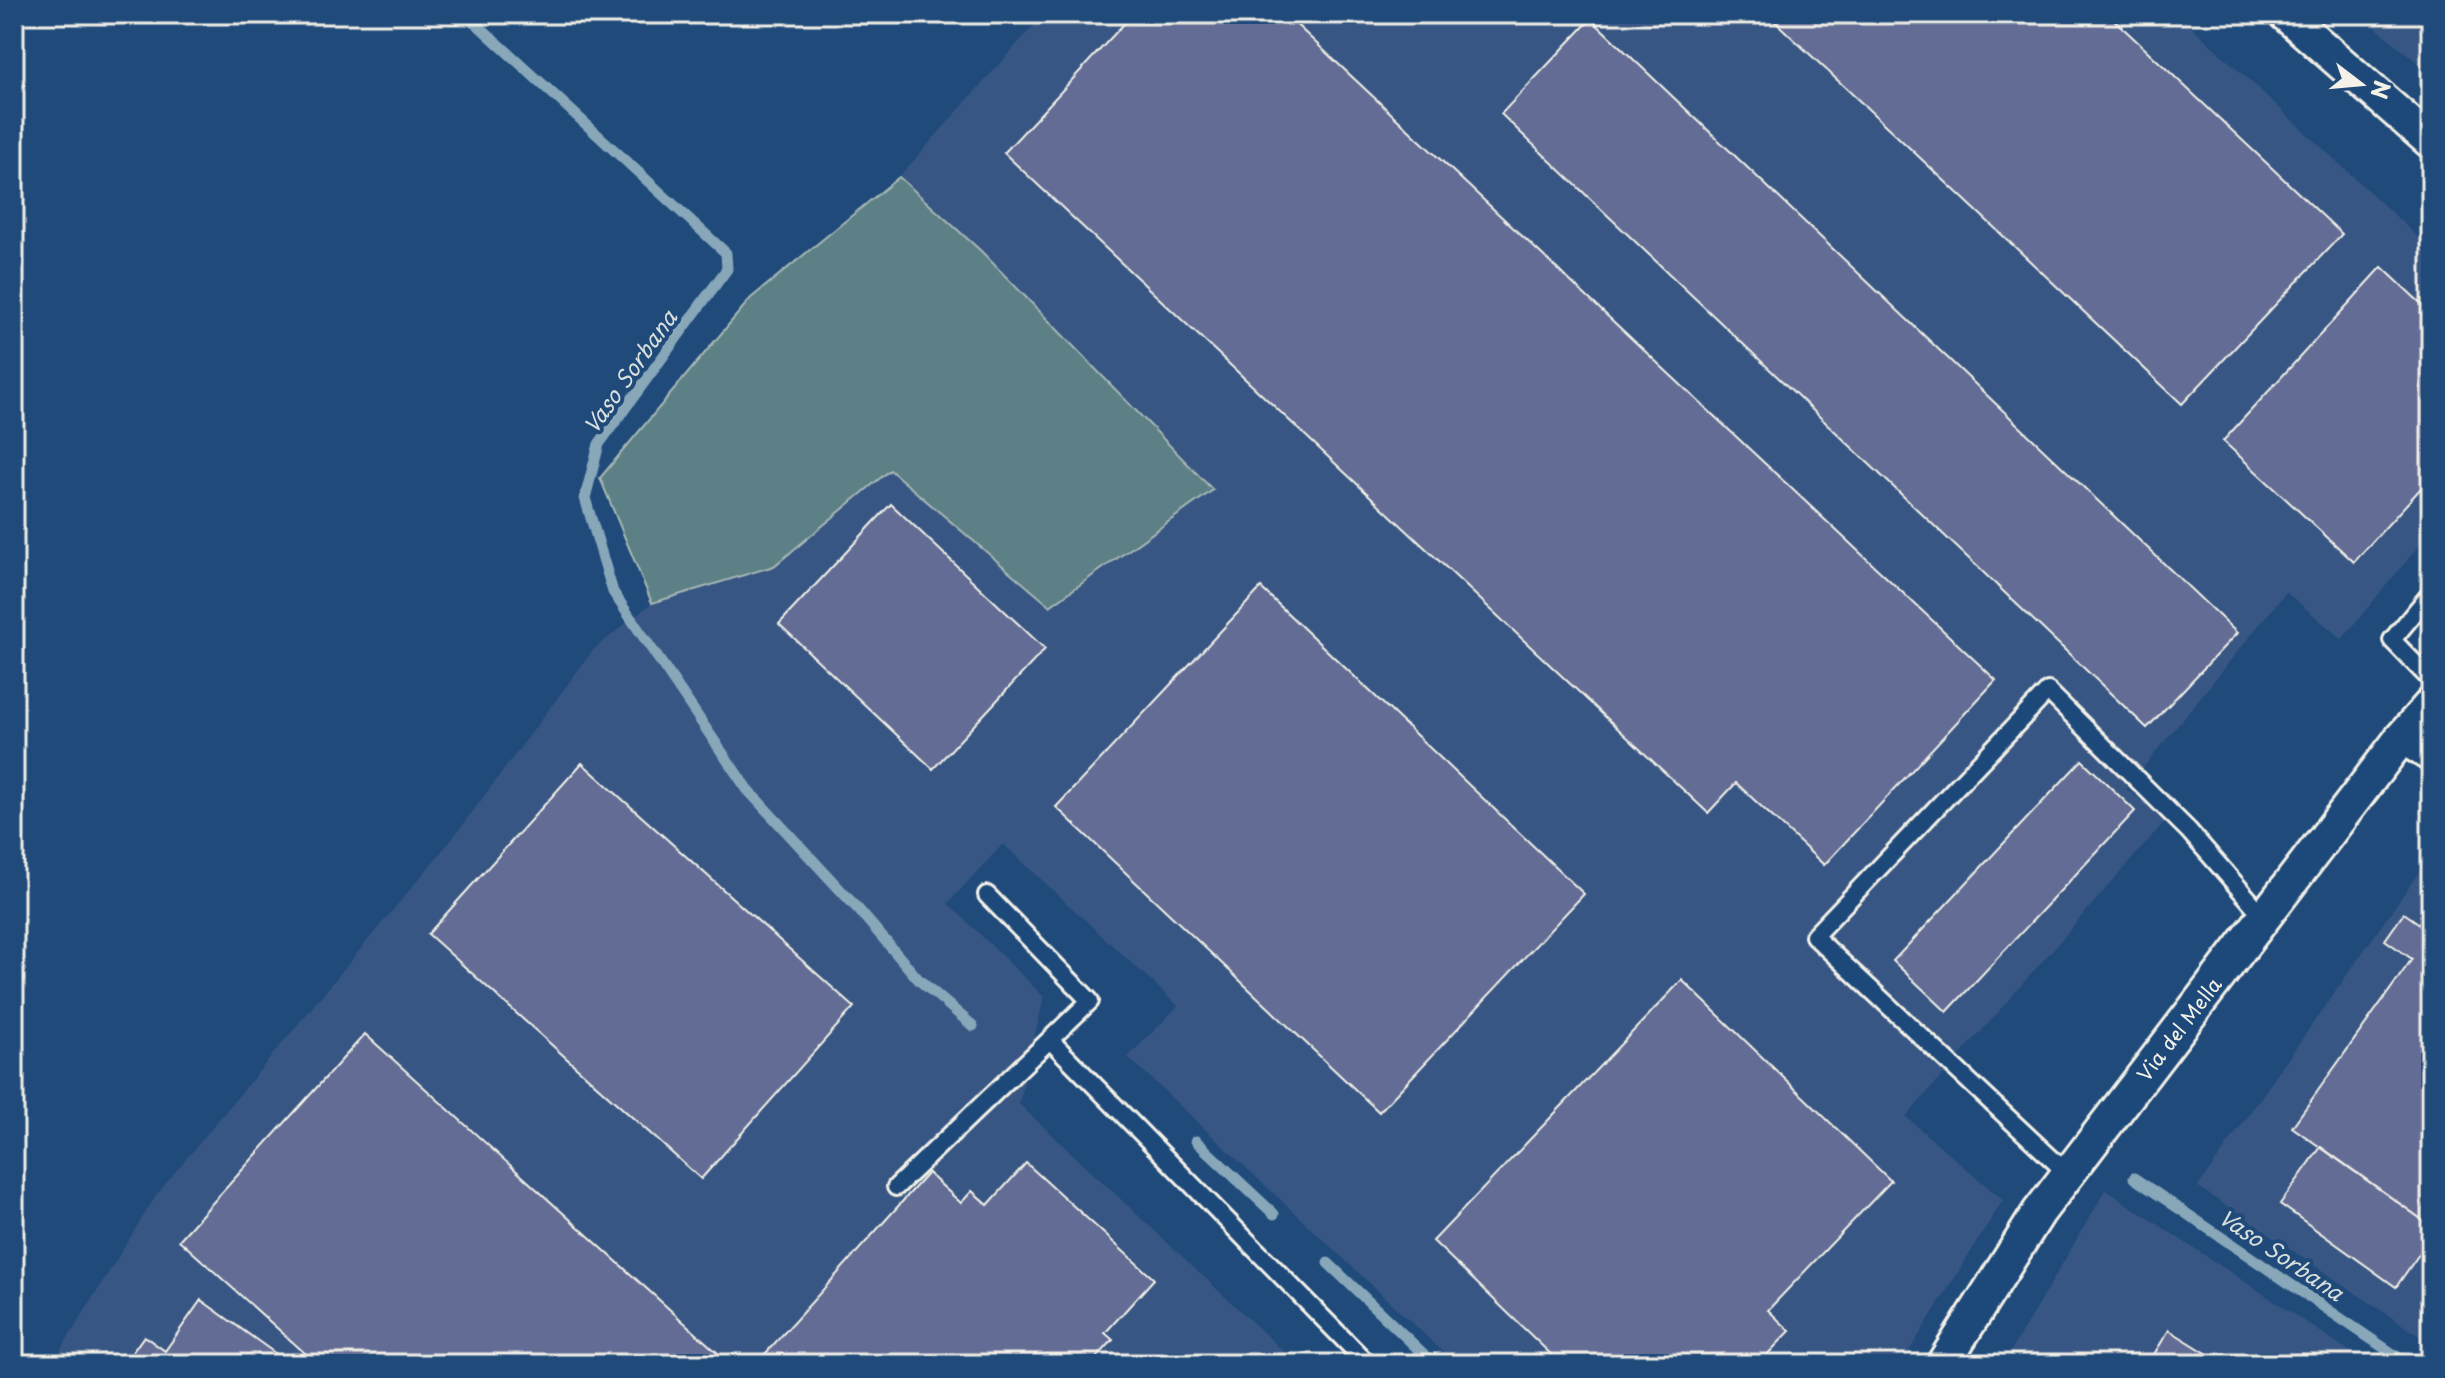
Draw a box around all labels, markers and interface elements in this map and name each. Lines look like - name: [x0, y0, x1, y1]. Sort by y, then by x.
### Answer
- north arrow: [2321, 44, 2401, 124]
- text: N: [2363, 77, 2400, 103]
- water label: Vaso Sorbana: [574, 301, 685, 440]
- street label: Via del Mella: [2129, 970, 2229, 1087]
- water label: Vaso Sorbana: [2213, 1200, 2352, 1309]

